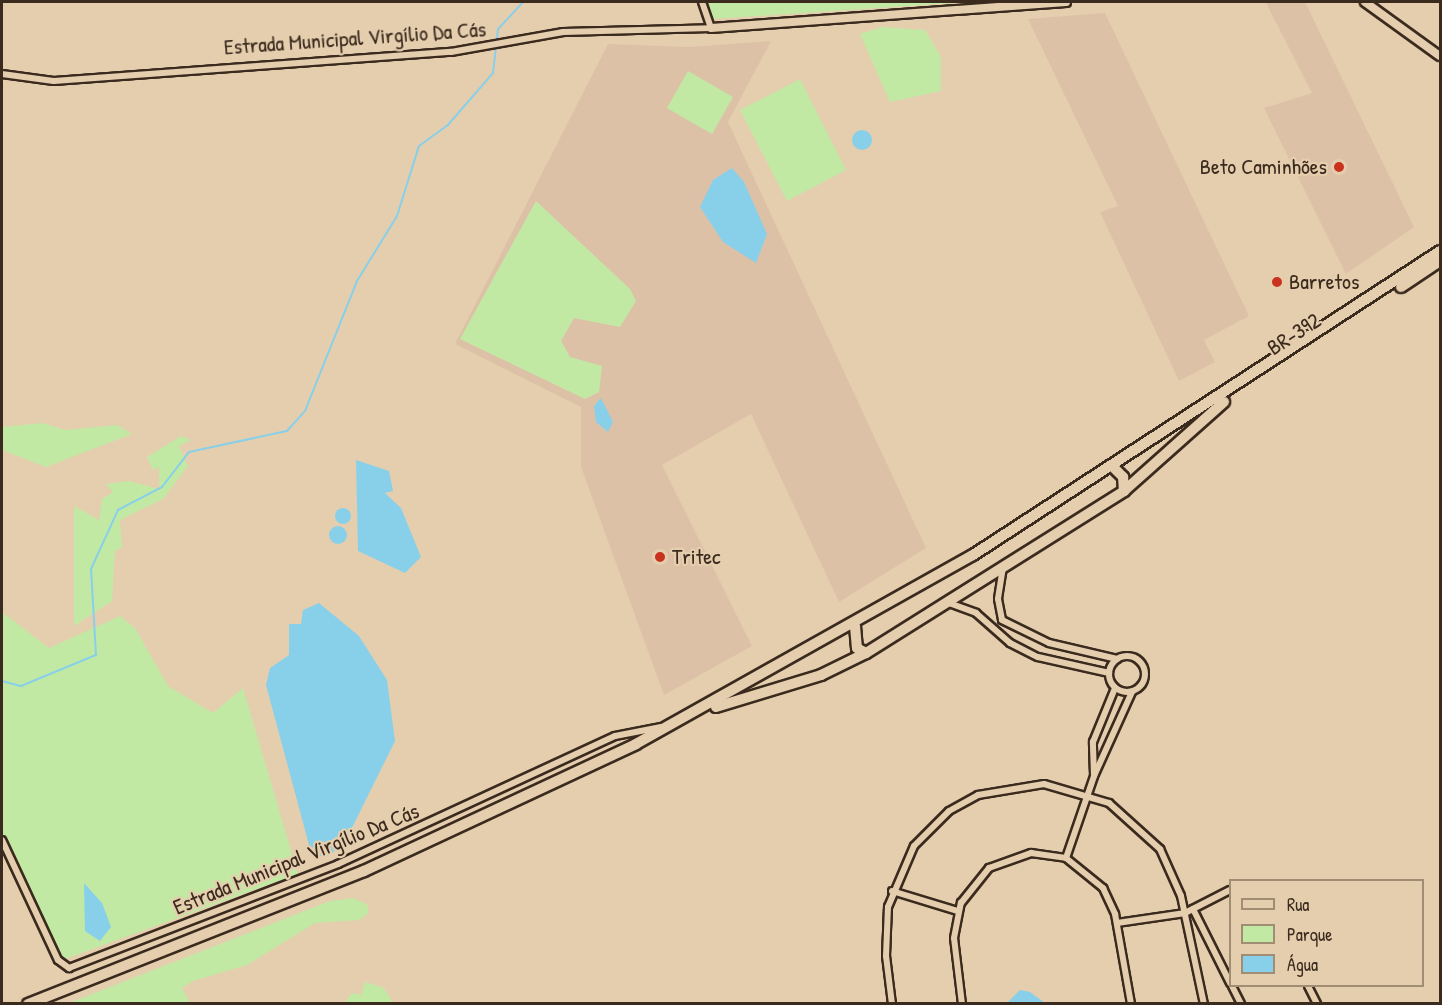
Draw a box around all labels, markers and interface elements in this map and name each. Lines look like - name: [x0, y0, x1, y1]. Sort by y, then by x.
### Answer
- street label: Estrada Municipal Virgílio Da Cás: [223, 16, 487, 60]
- place label: Beto Caminhões: [1200, 154, 1327, 180]
- marker: Beto Caminhões: [1332, 160, 1346, 174]
- place label: Barretos: [1289, 269, 1359, 295]
- marker: Barretos: [1270, 275, 1284, 289]
- street label: BR-392: [1262, 307, 1326, 361]
- place label: Tritec: [672, 544, 721, 570]
- marker: Tritec: [653, 550, 667, 564]
- street label: Estrada Municipal Virgílio Da Cás: [169, 798, 423, 920]
- legend: [1229, 879, 1424, 987]
- text: Rua: [1287, 892, 1309, 917]
- text: Parque: [1287, 922, 1332, 947]
- text: Água: [1287, 952, 1318, 977]

